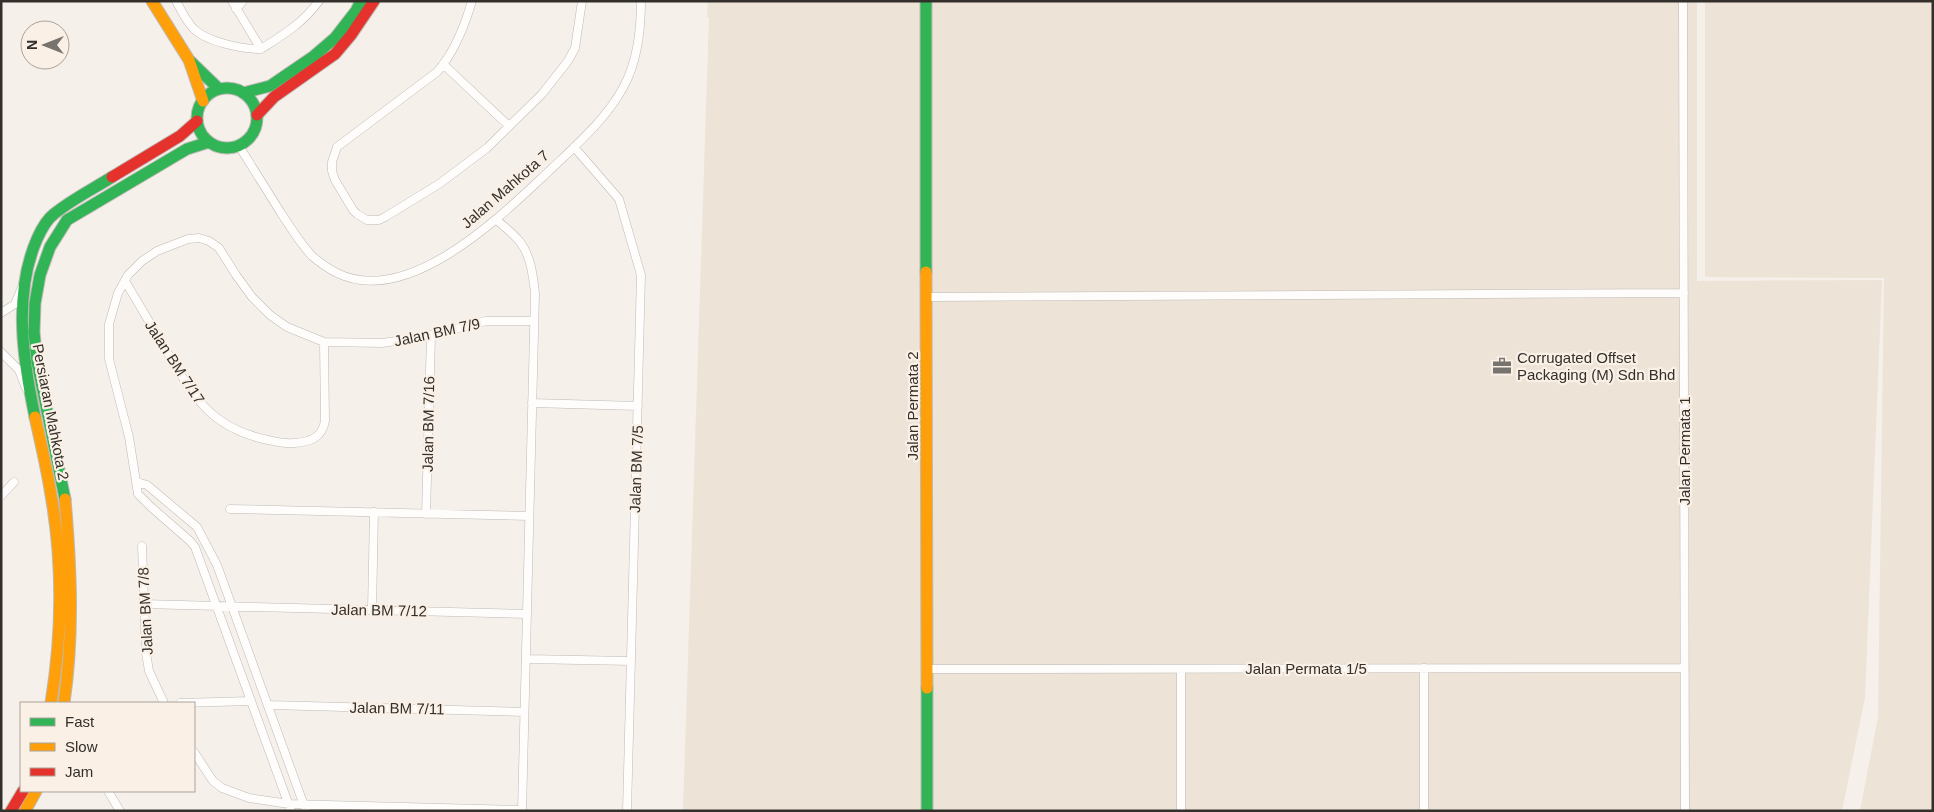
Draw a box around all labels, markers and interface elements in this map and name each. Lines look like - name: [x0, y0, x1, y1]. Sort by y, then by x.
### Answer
- north arrow: [20, 20, 70, 70]
- text: N: [24, 40, 40, 50]
- street label: Jalan Mahkota 7: [458, 146, 552, 232]
- street label: Jalan BM 7/9: [392, 315, 482, 349]
- street label: Jalan BM 7/17: [142, 317, 208, 407]
- street label: Persiaran Mahkota 2: [29, 342, 73, 482]
- place label: Corrugated Offset Packaging (M) Sdn Bhd: [1517, 349, 1675, 383]
- street label: Jalan Permata 2: [904, 351, 921, 461]
- office icon: Corrugated Offset Packaging (M) Sdn Bhd: [1491, 355, 1513, 377]
- street label: Jalan BM 7/16: [419, 376, 437, 472]
- street label: Jalan Permata 1: [1676, 396, 1693, 506]
- street label: Jalan BM 7/5: [626, 425, 646, 513]
- street label: Jalan BM 7/8: [134, 567, 156, 655]
- street label: Jalan BM 7/12: [331, 601, 427, 619]
- street label: Jalan Permata 1/5: [1245, 660, 1367, 677]
- street label: Jalan BM 7/11: [349, 699, 445, 717]
- legend: [20, 702, 195, 792]
- text: Fast: [65, 713, 95, 730]
- text: Slow: [65, 738, 98, 755]
- text: Jam: [65, 763, 93, 780]

